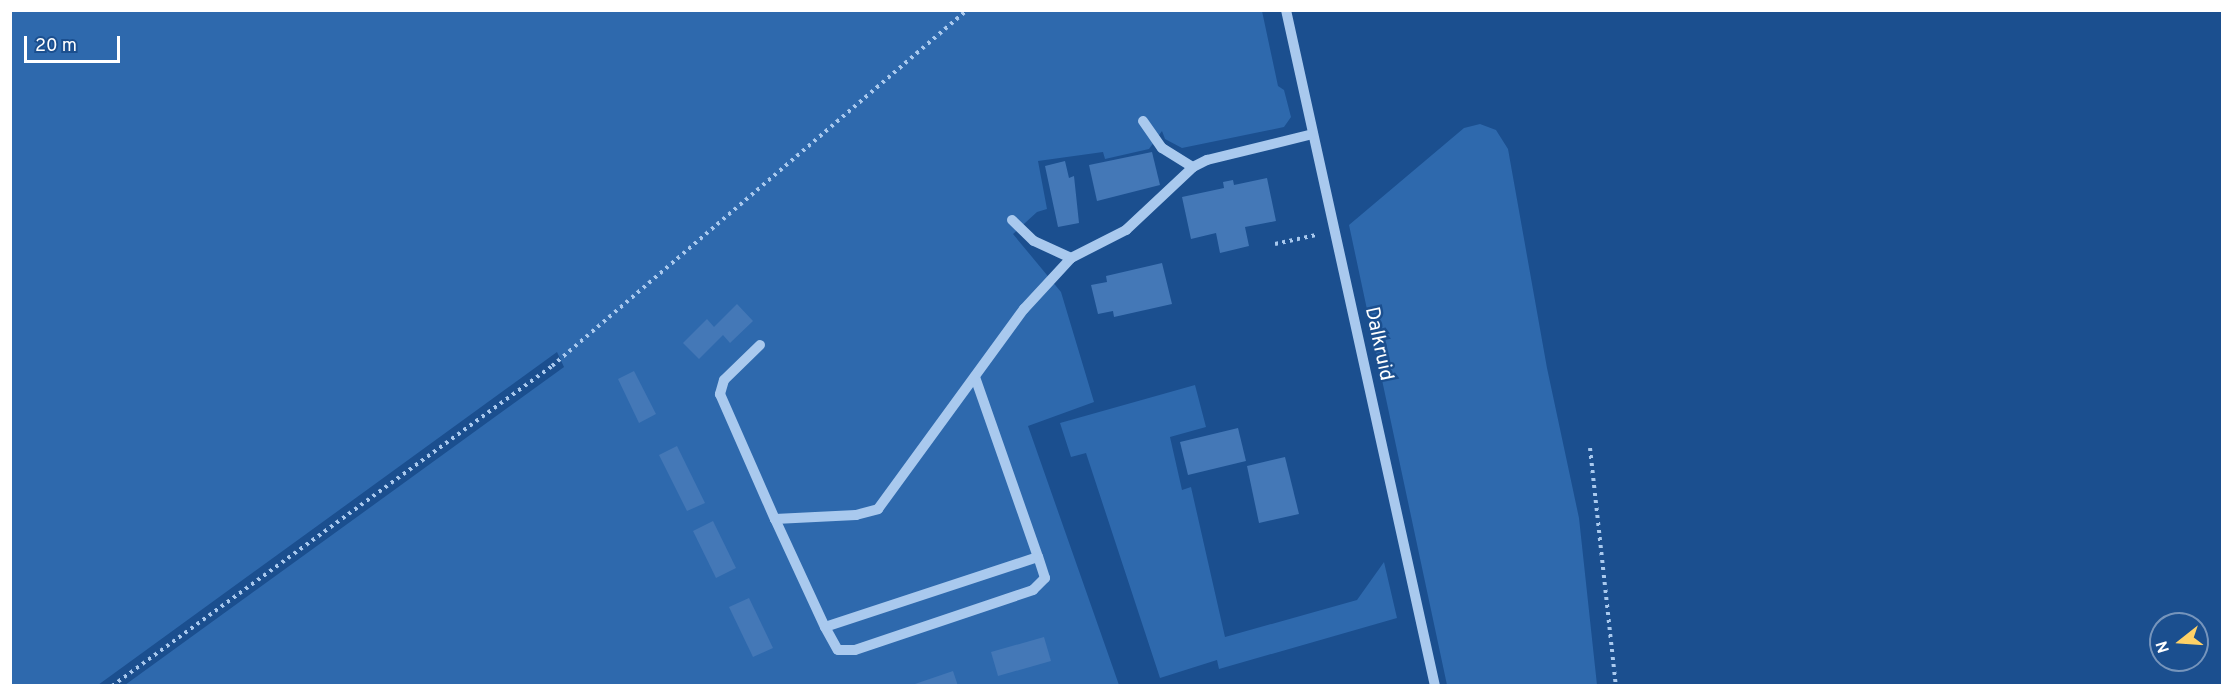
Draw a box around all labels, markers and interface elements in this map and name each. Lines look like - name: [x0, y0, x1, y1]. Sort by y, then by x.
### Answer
- scale bar: [27, 24, 123, 62]
- text: 20 m: [35, 35, 77, 58]
- street label: Dalkruid: [1358, 305, 1398, 383]
- north arrow: [2149, 612, 2209, 672]
- text: N: [2152, 638, 2175, 655]

